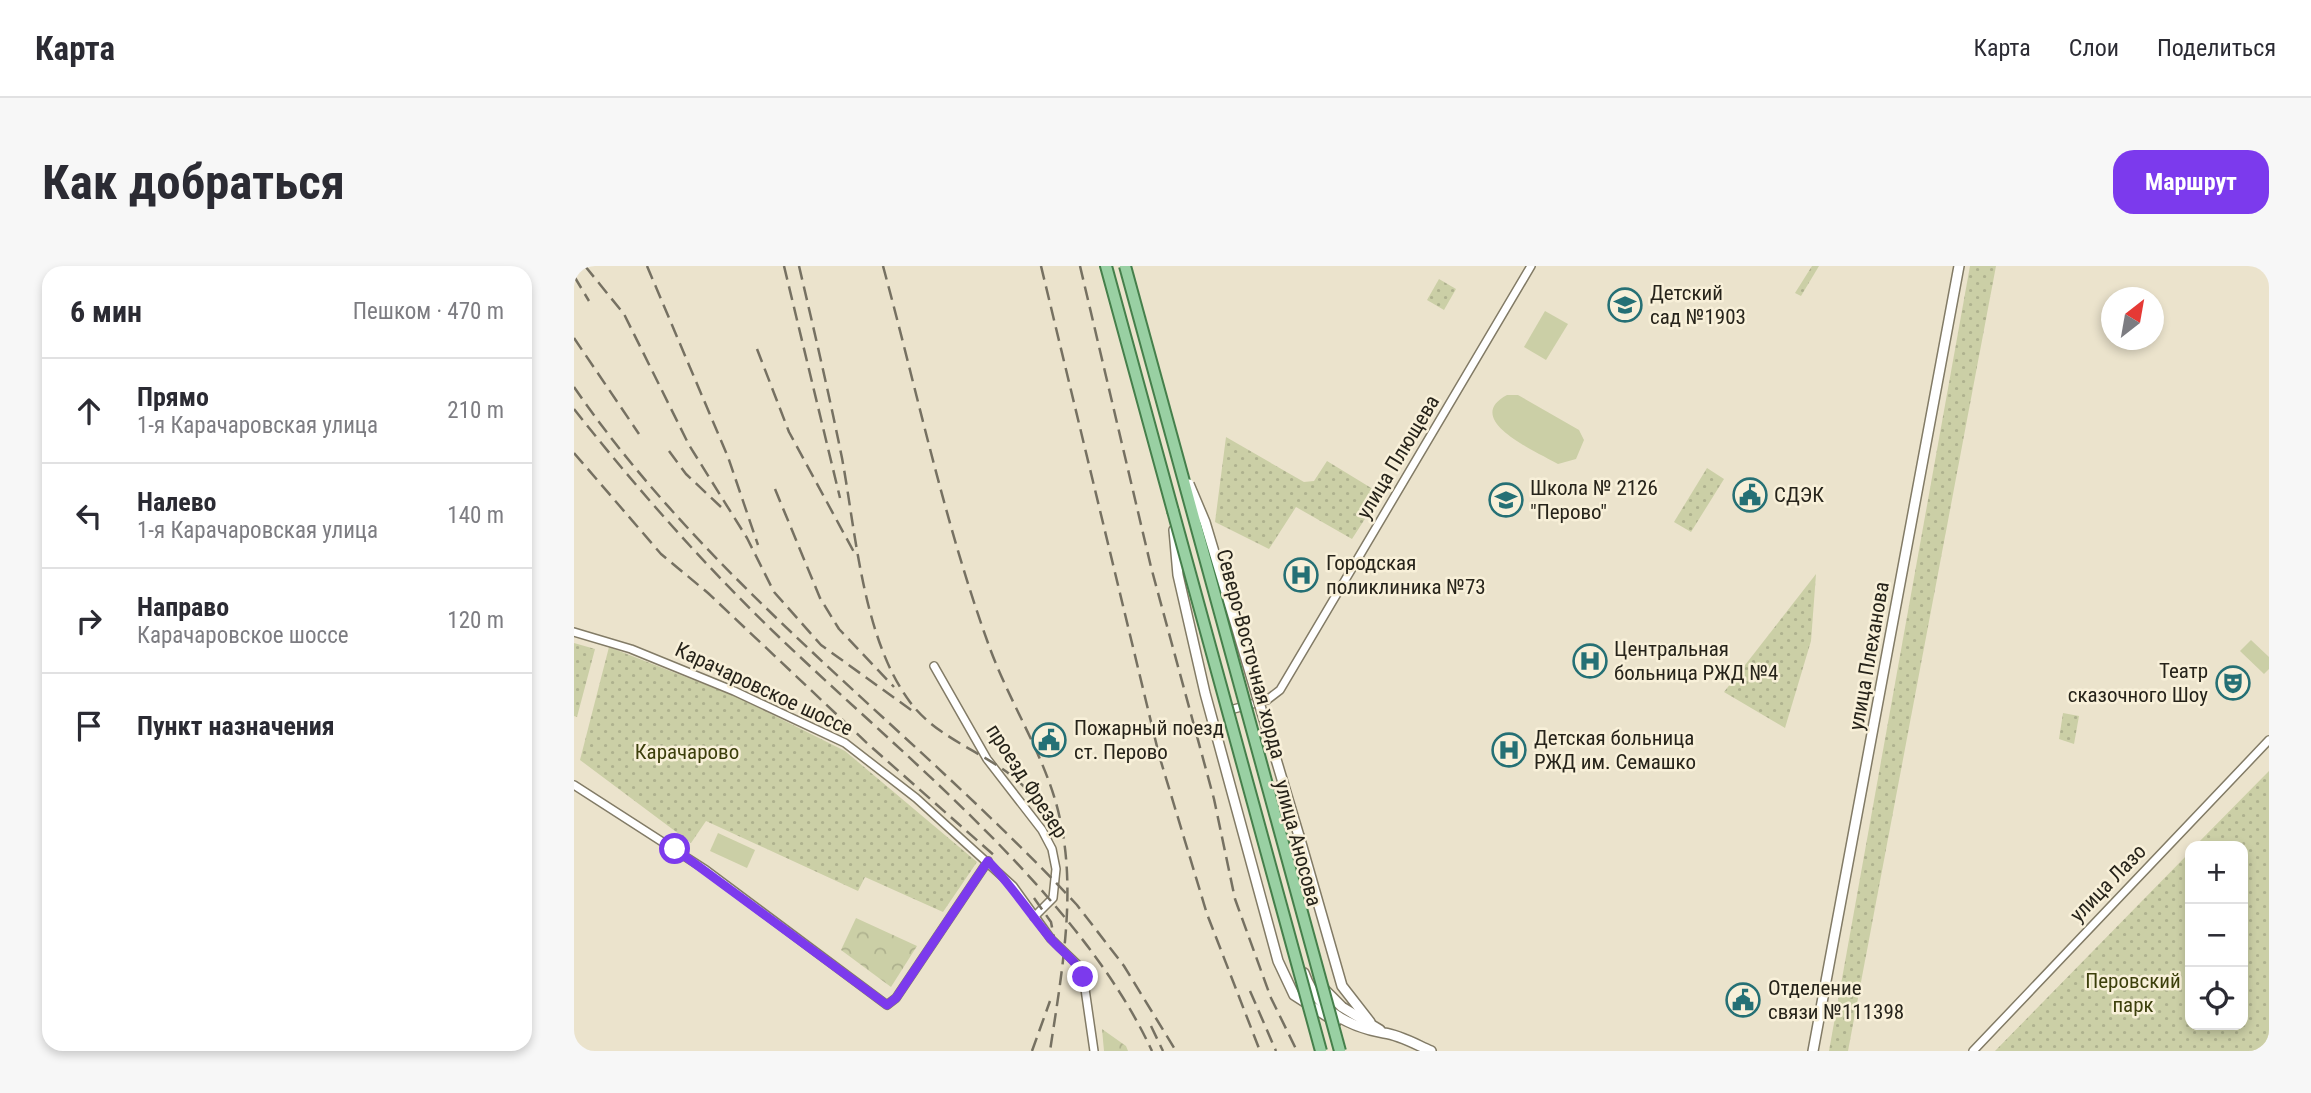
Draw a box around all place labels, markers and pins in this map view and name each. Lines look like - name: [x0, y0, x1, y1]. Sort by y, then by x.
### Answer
- place label: Детский сад №1903: [1650, 281, 1746, 329]
- school or university icon: Детский сад №1903: [1606, 286, 1644, 324]
- place label: Школа № 2126 "Перово": [1530, 476, 1658, 524]
- public building icon: СДЭК: [1731, 476, 1769, 514]
- school or university icon: Школа № 2126 "Перово": [1487, 481, 1525, 519]
- place label: СДЭК: [1774, 483, 1824, 507]
- place label: Городская поликлиника №73: [1326, 551, 1486, 599]
- hospital icon: Городская поликлиника №73: [1282, 556, 1320, 594]
- place label: Центральная больница РЖД №4: [1614, 637, 1778, 685]
- hospital icon: Центральная больница РЖД №4: [1571, 642, 1609, 680]
- place label: Театр сказочного Шоу: [2068, 659, 2208, 707]
- theatre icon: Театр сказочного Шоу: [2214, 664, 2252, 702]
- place label: Пожарный поезд ст. Перово: [1074, 716, 1224, 764]
- public building icon: Пожарный поезд ст. Перово: [1030, 721, 1068, 759]
- place label: Детская больница РЖД им. Семашко: [1534, 726, 1696, 774]
- hospital icon: Детская больница РЖД им. Семашко: [1490, 731, 1528, 769]
- place label: Отделение связи №111398: [1768, 976, 1904, 1024]
- public building icon: Отделение связи №111398: [1724, 981, 1762, 1019]

